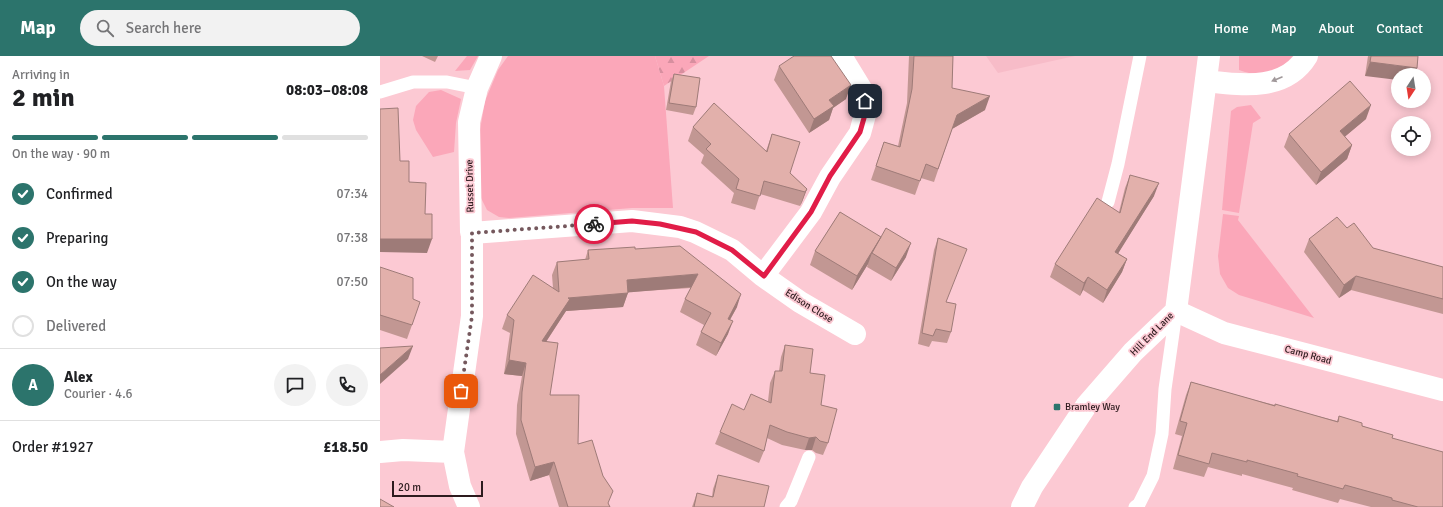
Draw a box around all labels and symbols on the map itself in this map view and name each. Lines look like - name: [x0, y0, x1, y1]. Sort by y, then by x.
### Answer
- north arrow: [1391, 68, 1431, 108]
- one-way arrow: [1271, 77, 1283, 83]
- pin: [848, 84, 882, 118]
- street label: Russet Drive: [464, 159, 476, 213]
- courier: [574, 204, 614, 244]
- street label: Edison Close: [783, 287, 835, 325]
- street label: Hill End Lane: [1128, 310, 1176, 358]
- street label: Camp Road: [1283, 343, 1333, 367]
- pin: [444, 374, 478, 408]
- place label: Bramley Way: [1065, 401, 1120, 413]
- marker: Bramley Way: [1052, 402, 1062, 412]
- scale bar: [392, 479, 483, 498]

